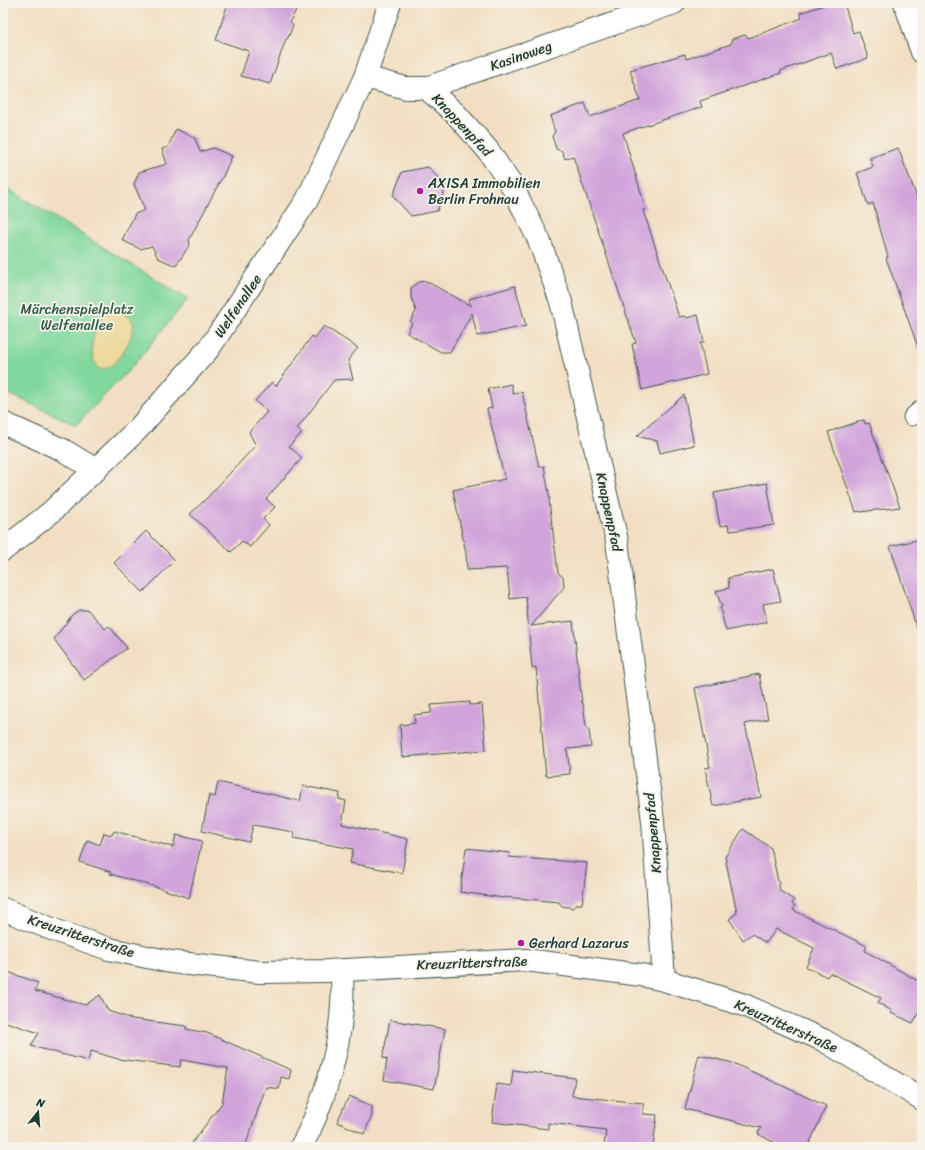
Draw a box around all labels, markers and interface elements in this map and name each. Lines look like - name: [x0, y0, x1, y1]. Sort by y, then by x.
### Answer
- street label: Kasinoweg: [487, 34, 555, 78]
- street label: Knappenpfad: [425, 87, 500, 164]
- place label: AXISA Immobilien Berlin Frohnau: [427, 171, 541, 212]
- marker: AXISA Immobilien Berlin Frohnau: [415, 186, 425, 196]
- street label: Welfenallee: [207, 269, 269, 343]
- park label: Märchenspielplatz Welfenallee: [21, 297, 134, 338]
- street label: Knappenpfad: [588, 470, 630, 556]
- street label: Knappenpfad: [637, 790, 669, 874]
- street label: Kreuzritterstraße: [24, 907, 138, 965]
- place label: Gerhard Lazarus: [529, 931, 629, 956]
- marker: Gerhard Lazarus: [516, 938, 526, 948]
- street label: Kreuzritterstraße: [416, 949, 528, 977]
- street label: Kreuzritterstraße: [730, 992, 842, 1060]
- north arrow: [18, 1092, 58, 1132]
- text: N: [33, 1092, 48, 1113]

